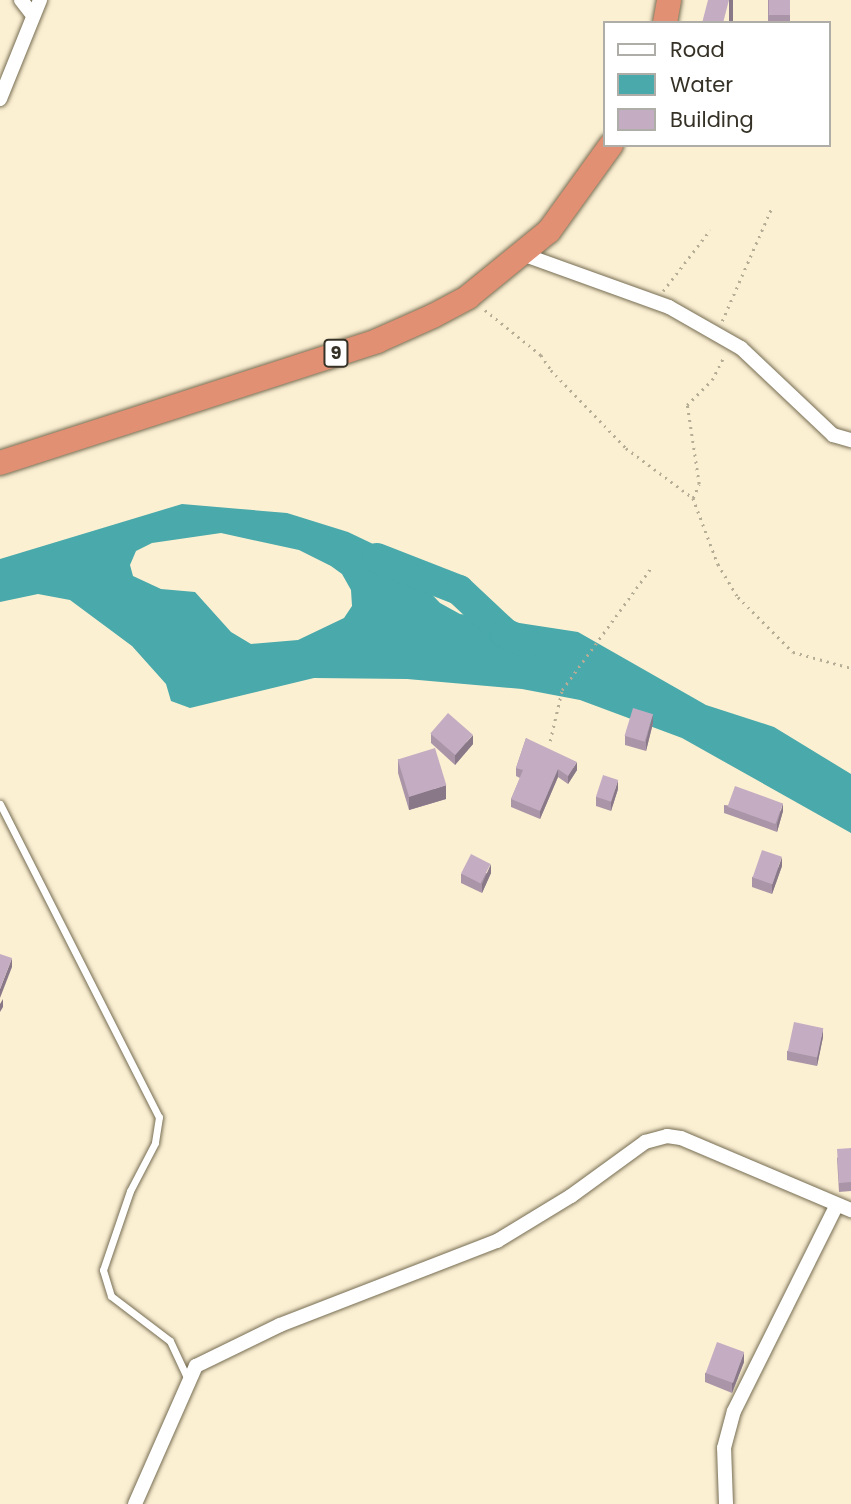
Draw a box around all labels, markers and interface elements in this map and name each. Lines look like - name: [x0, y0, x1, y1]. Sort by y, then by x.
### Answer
- legend: [602, 21, 830, 147]
- text: Road: [670, 35, 725, 64]
- text: Water: [670, 70, 733, 99]
- text: Building: [670, 105, 754, 134]
- road number: 9: [322, 338, 350, 368]

